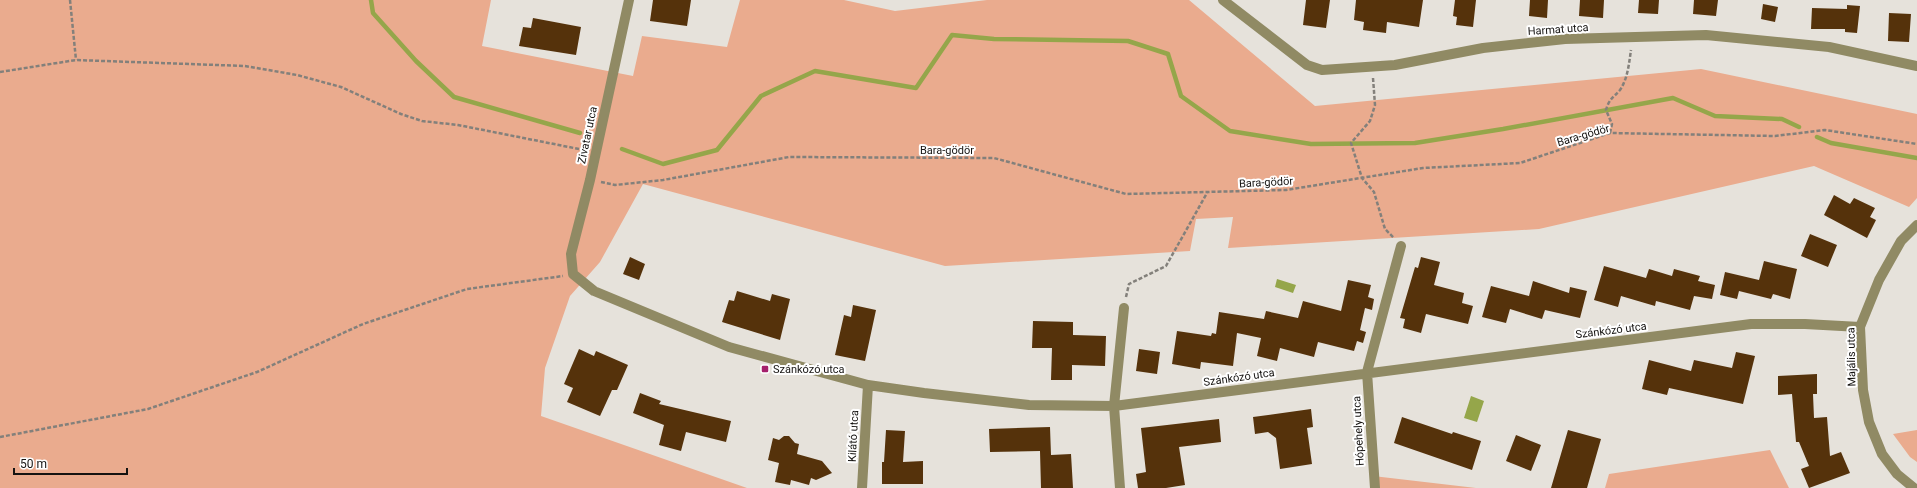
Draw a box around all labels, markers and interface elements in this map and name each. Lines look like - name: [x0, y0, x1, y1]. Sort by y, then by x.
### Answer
- street label: Harmat utca: [1527, 21, 1589, 38]
- street label: Zivatar utca: [575, 105, 600, 165]
- street label: Bara-gödör: [1555, 122, 1611, 149]
- street label: Bara-gödör: [920, 144, 974, 157]
- street label: Bara-gödör: [1239, 175, 1294, 190]
- street label: Szánkózó utca: [1575, 320, 1647, 341]
- street label: Majális utca: [1844, 327, 1859, 387]
- place label: Szánkózó utca: [773, 363, 845, 376]
- marker: Szánkózó utca: [760, 364, 770, 374]
- street label: Szánkózó utca: [1203, 366, 1275, 389]
- street label: Hópehely utca: [1350, 396, 1367, 466]
- street label: Kilátó utca: [846, 410, 861, 462]
- scale bar: [14, 450, 127, 476]
- text: 50 m: [20, 457, 47, 471]

